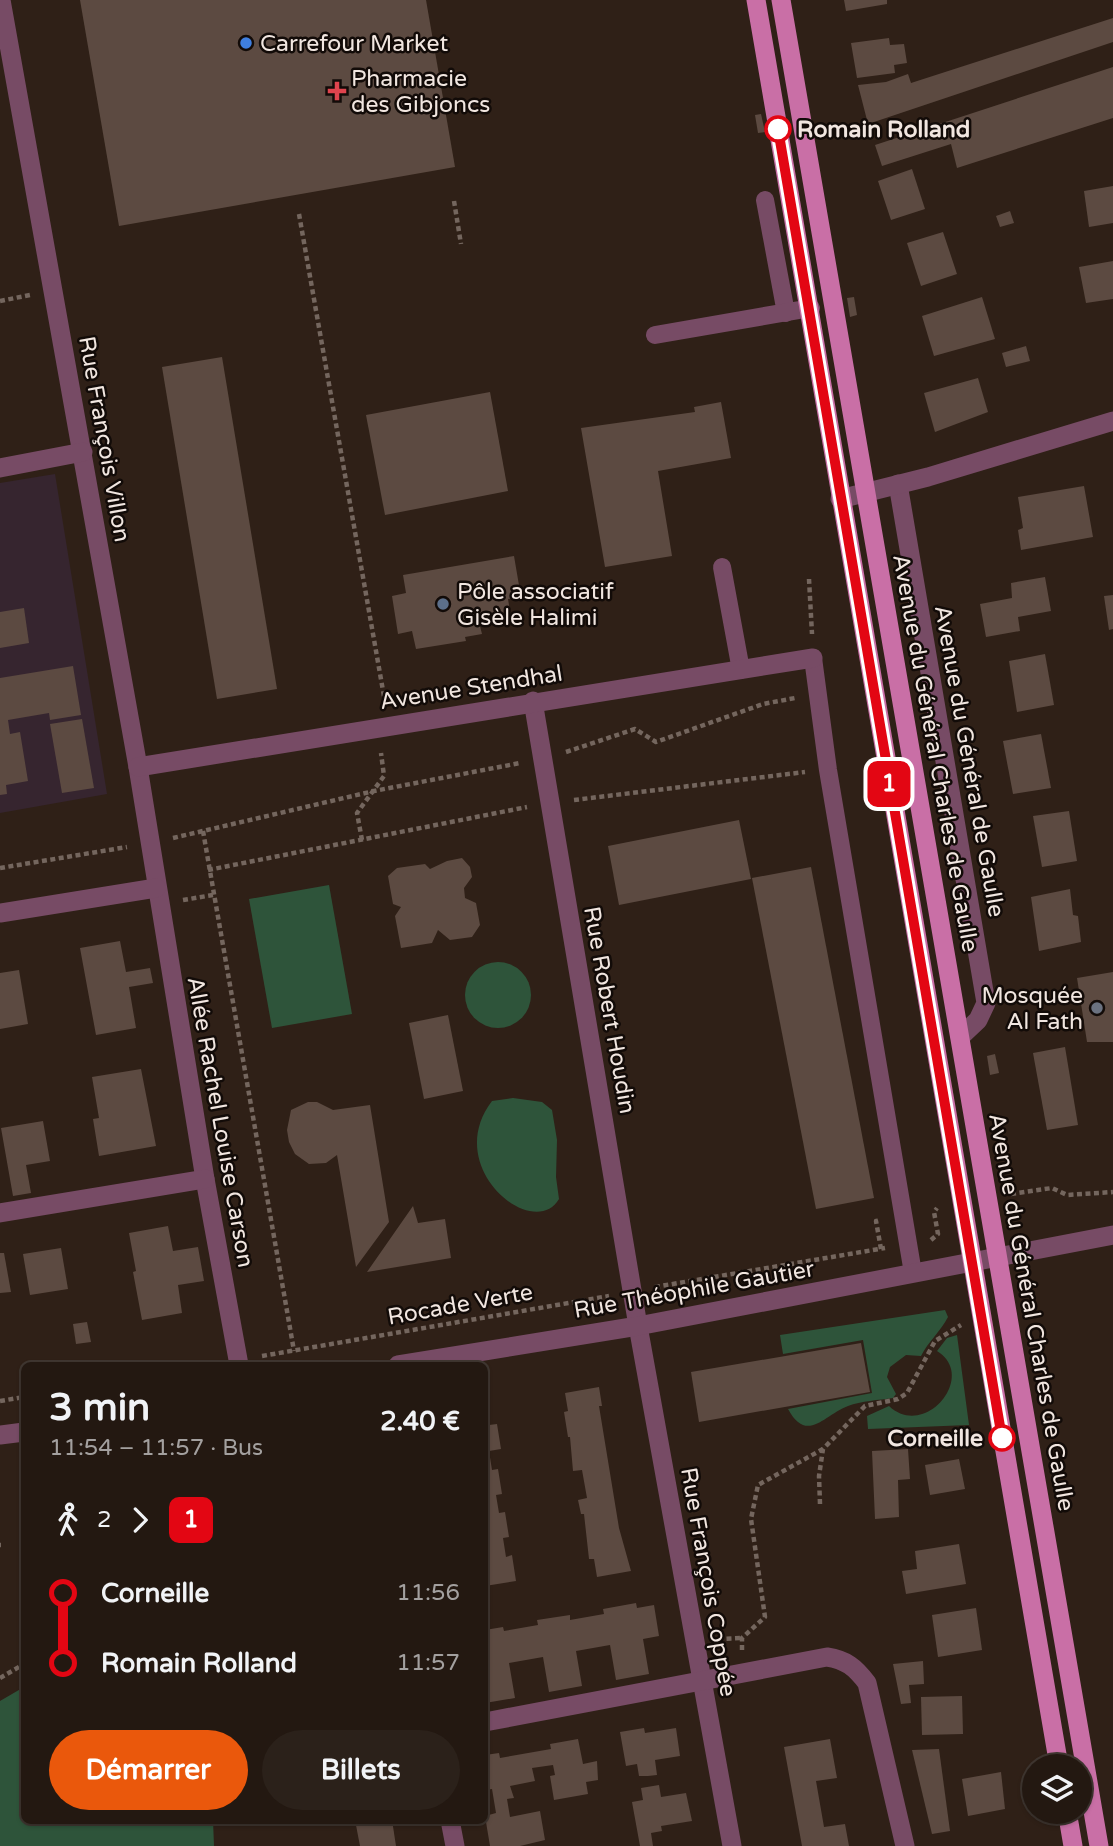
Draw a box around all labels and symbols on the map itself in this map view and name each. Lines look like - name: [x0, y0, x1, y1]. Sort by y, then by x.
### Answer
- place label: Carrefour Market: [260, 30, 448, 58]
- marker: Carrefour Market: [238, 35, 254, 51]
- place label: Pharmacie des Gibjoncs: [351, 65, 490, 119]
- marker: Pharmacie des Gibjoncs: [329, 83, 345, 99]
- marker: Romain Rolland: [765, 116, 791, 142]
- place label: Romain Rolland: [797, 116, 970, 144]
- street label: Rue François Villon: [72, 334, 136, 544]
- street label: Avenue du Général Charles de Gaulle: [886, 552, 984, 954]
- place label: Pôle associatif Gisèle Halimi: [457, 578, 614, 632]
- marker: Pôle associatif Gisèle Halimi: [435, 596, 451, 612]
- street label: Avenue du Général de Gaulle: [928, 603, 1010, 919]
- street label: Avenue Stendhal: [378, 660, 565, 716]
- line badge: 1: [866, 761, 912, 807]
- street label: Rue Robert Houdin: [577, 904, 641, 1116]
- street label: Allée Rachel Louise Carson: [181, 975, 259, 1270]
- place label: Mosquée Al Fath: [982, 982, 1083, 1036]
- marker: Mosquée Al Fath: [1089, 1000, 1105, 1016]
- street label: Avenue du Général Charles de Gaulle: [982, 1111, 1080, 1513]
- street label: Rue Théophile Gautier: [572, 1255, 817, 1325]
- street label: Rocade Verte: [385, 1278, 535, 1332]
- place label: Corneille: [887, 1425, 983, 1453]
- marker: Corneille: [989, 1425, 1015, 1451]
- street label: Rue François Coppée: [674, 1465, 742, 1699]

